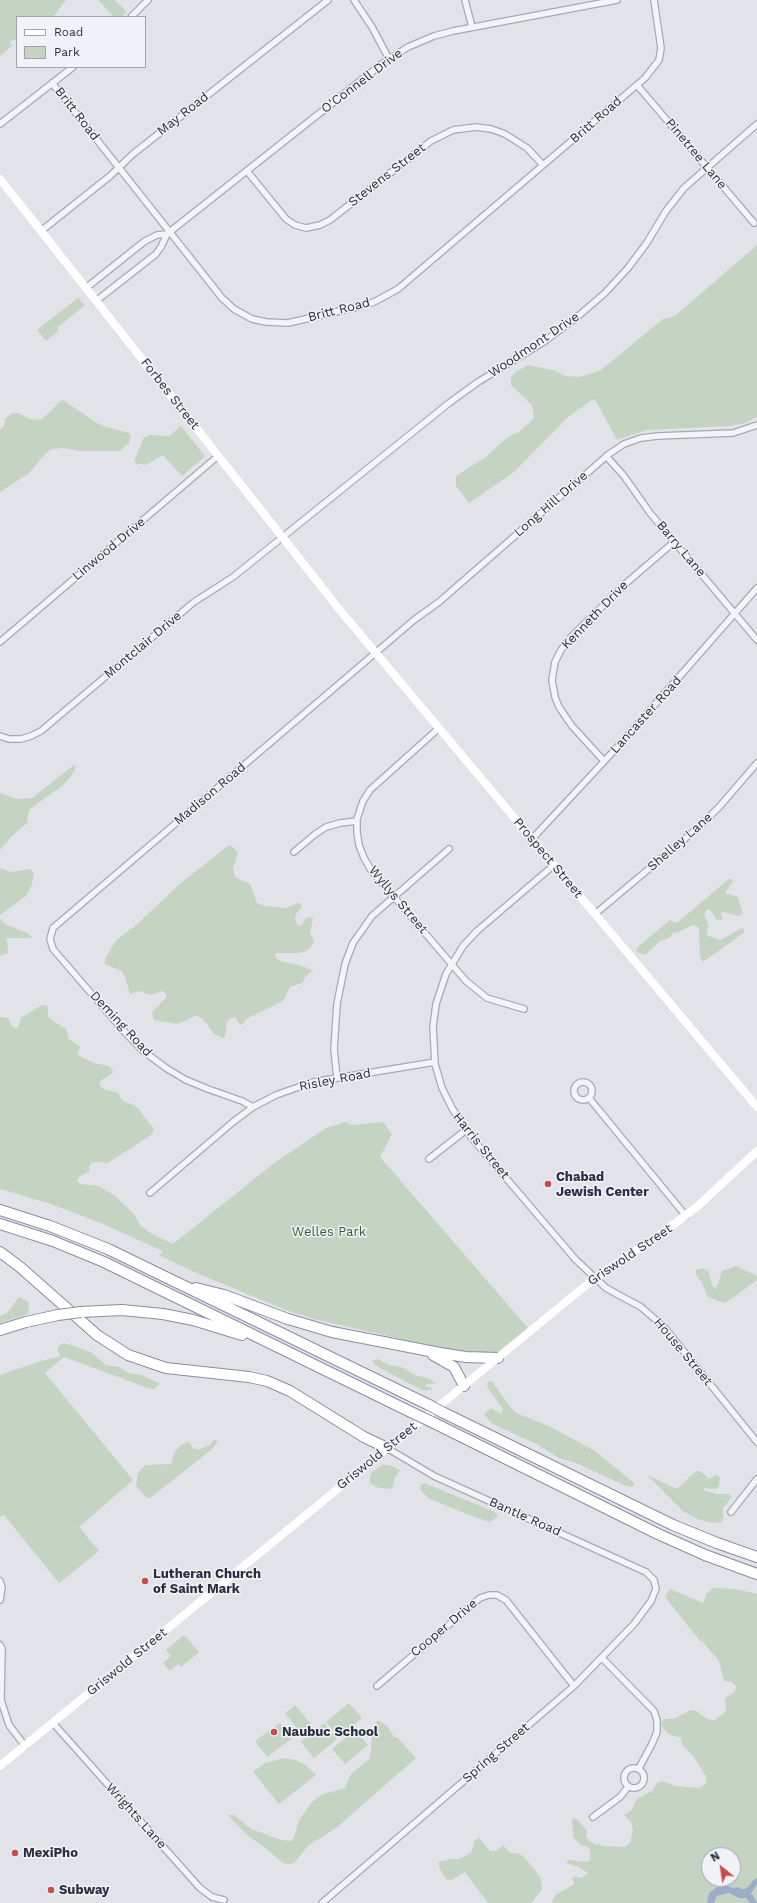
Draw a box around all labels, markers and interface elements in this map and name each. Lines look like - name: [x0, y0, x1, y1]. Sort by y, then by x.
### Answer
- legend: [16, 16, 146, 68]
- text: Road: [54, 25, 83, 39]
- text: Park: [54, 45, 80, 59]
- street label: O'Connell Drive: [318, 45, 406, 117]
- street label: Britt Road: [51, 84, 103, 144]
- street label: May Road: [154, 89, 212, 139]
- street label: Britt Road: [567, 93, 625, 147]
- street label: Pinetree Lane: [662, 116, 730, 192]
- street label: Stevens Street: [345, 140, 429, 210]
- street label: Britt Road: [306, 295, 372, 325]
- street label: Woodmont Drive: [486, 309, 582, 381]
- street label: Forbes Street: [137, 355, 203, 433]
- street label: Long Hill Drive: [511, 468, 591, 540]
- street label: Linwood Drive: [69, 514, 149, 584]
- street label: Barry Lane: [653, 518, 709, 580]
- street label: Kenneth Drive: [558, 578, 632, 652]
- street label: Montclair Drive: [101, 608, 185, 682]
- street label: Lancaster Road: [607, 673, 685, 757]
- street label: Madison Road: [171, 759, 249, 829]
- street label: Shelley Lane: [644, 810, 716, 874]
- street label: Prospect Street: [510, 815, 586, 901]
- street label: Wyllys Street: [365, 863, 431, 937]
- street label: Deming Road: [87, 988, 155, 1060]
- street label: Risley Road: [298, 1065, 372, 1095]
- street label: Harris Street: [449, 1109, 513, 1183]
- place label: Chabad Jewish Center: [556, 1169, 649, 1200]
- marker: Chabad Jewish Center: [543, 1179, 553, 1189]
- street label: Griswold Street: [585, 1221, 675, 1289]
- park label: Welles Park: [292, 1224, 366, 1240]
- street label: House Street: [650, 1315, 716, 1389]
- street label: Griswold Street: [334, 1419, 420, 1493]
- street label: Bantle Road: [487, 1494, 563, 1540]
- place label: Lutheran Church of Saint Mark: [153, 1566, 261, 1597]
- marker: Lutheran Church of Saint Mark: [140, 1576, 150, 1586]
- street label: Cooper Drive: [407, 1596, 481, 1660]
- street label: Griswold Street: [84, 1625, 170, 1699]
- street label: Spring Street: [459, 1720, 533, 1786]
- place label: Naubuc School: [282, 1724, 378, 1740]
- marker: Naubuc School: [269, 1727, 279, 1737]
- street label: Wrights Lane: [102, 1780, 170, 1852]
- place label: MexiPho: [23, 1845, 78, 1861]
- north arrow: [701, 1847, 741, 1887]
- marker: MexiPho: [10, 1848, 20, 1858]
- text: N: [708, 1849, 722, 1865]
- place label: Subway: [59, 1882, 109, 1898]
- marker: Subway: [46, 1885, 56, 1895]

